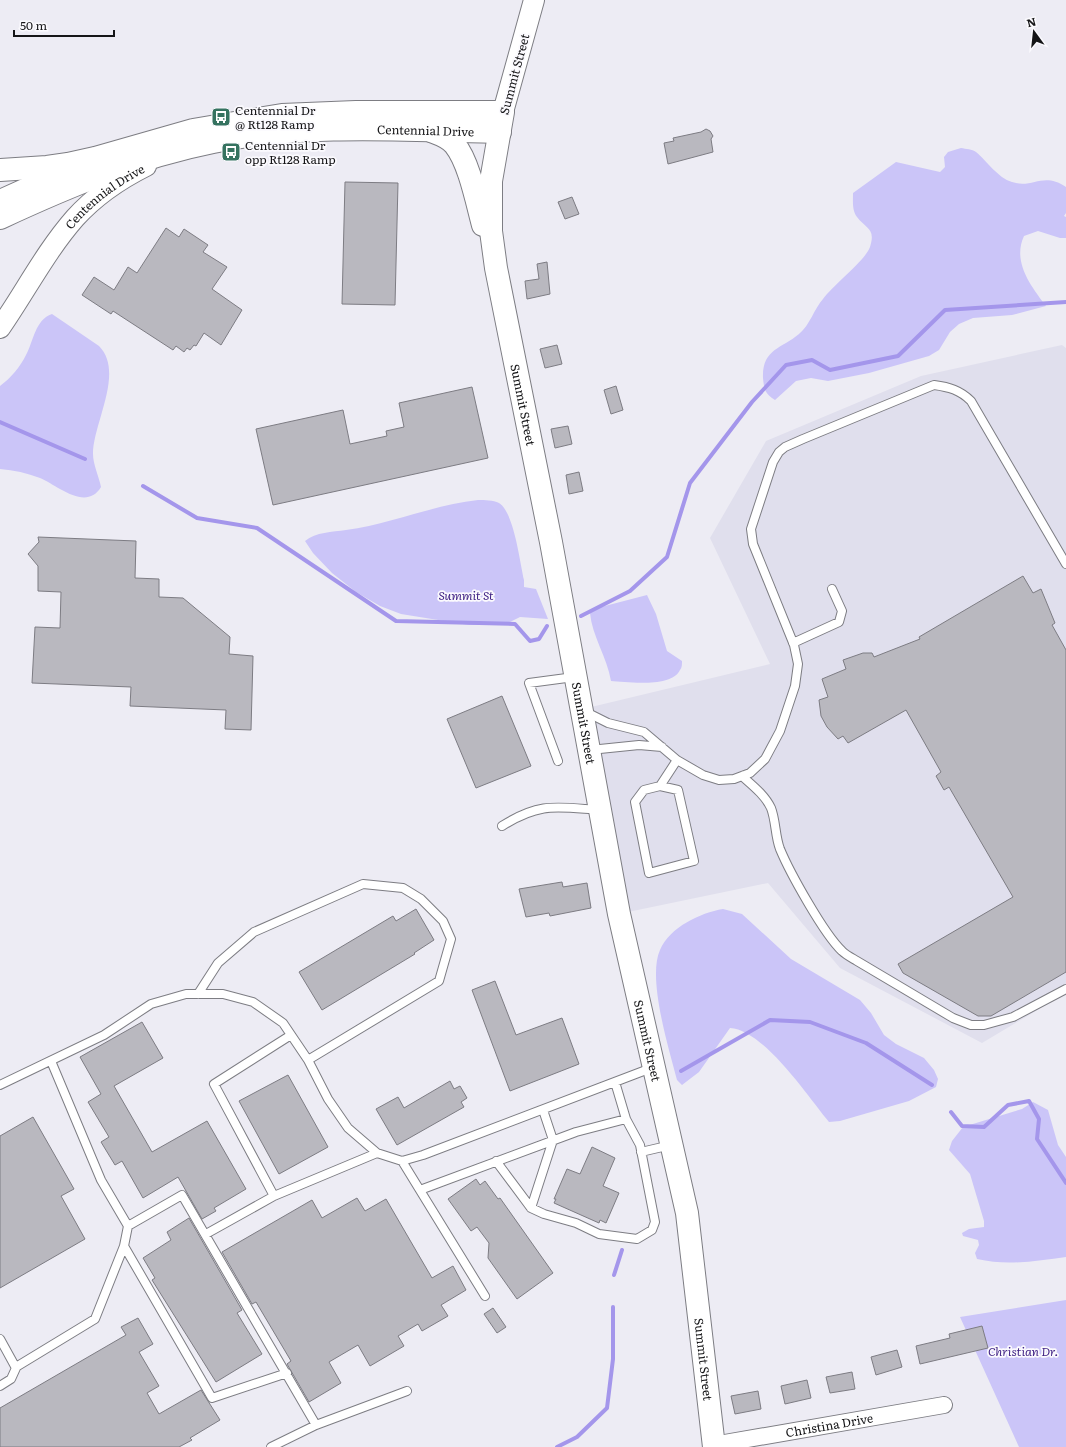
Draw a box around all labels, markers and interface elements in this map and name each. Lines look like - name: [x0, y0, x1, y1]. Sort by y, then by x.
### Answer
- scale bar: [14, 12, 114, 38]
- north arrow: [1014, 12, 1054, 52]
- text: N: [1025, 12, 1038, 30]
- text: 50 m: [20, 16, 47, 34]
- street label: Summit Street: [495, 31, 533, 116]
- place label: Centennial Dr @ Rt128 Ramp: [235, 101, 316, 133]
- bus stop icon: Centennial Dr @ Rt128 Ramp: [210, 106, 232, 128]
- street label: Centennial Drive: [377, 120, 474, 140]
- place label: Centennial Dr opp Rt128 Ramp: [245, 136, 336, 168]
- bus stop icon: Centennial Dr opp Rt128 Ramp: [220, 141, 242, 163]
- street label: Centennial Drive: [60, 159, 147, 233]
- street label: Summit Street: [506, 362, 540, 447]
- park label: Summit St: [438, 586, 494, 604]
- street label: Summit Street: [568, 680, 600, 766]
- street label: Summit Street: [630, 998, 666, 1083]
- street label: Summit Street: [690, 1317, 718, 1402]
- park label: Christian Dr.: [988, 1342, 1058, 1360]
- street label: Christina Drive: [784, 1408, 874, 1441]

